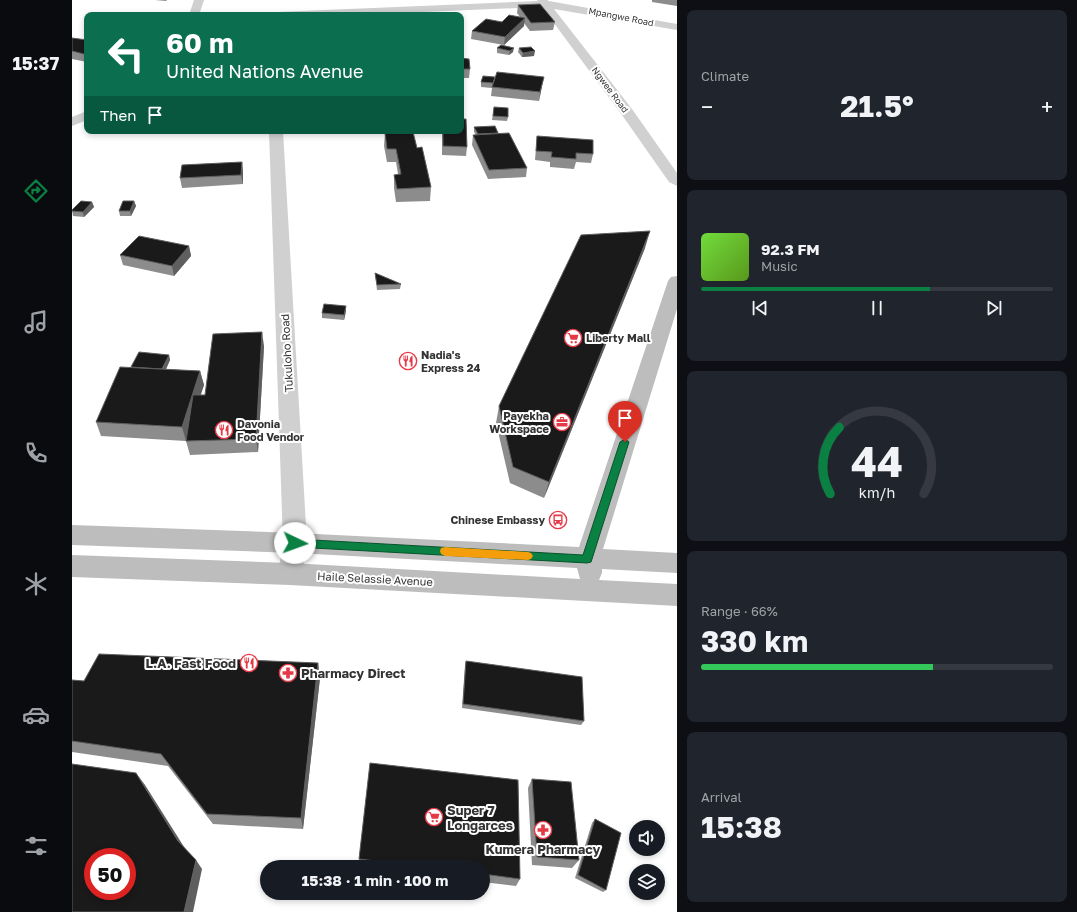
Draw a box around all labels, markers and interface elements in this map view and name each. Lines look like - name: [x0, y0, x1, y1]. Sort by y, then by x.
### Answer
- street label: Mpangwe Road: [588, 5, 655, 28]
- text: 60 m: [166, 26, 233, 59]
- icon: left: [100, 28, 152, 80]
- text: 15:37: [13, 52, 59, 74]
- text: United Nations Avenue: [166, 60, 363, 82]
- street label: Ngwee Road: [590, 65, 631, 115]
- text: Climate: [701, 68, 749, 84]
- text: 21.5°: [840, 88, 914, 124]
- text: −: [701, 93, 713, 120]
- text: +: [1041, 93, 1053, 120]
- icon: arrive: [144, 104, 166, 126]
- text: Then: [100, 106, 136, 124]
- icon: directions: [22, 177, 50, 205]
- text: 92.3 FM: [761, 240, 820, 258]
- text: Music: [761, 258, 798, 274]
- icon: previous: [749, 297, 771, 319]
- icon: pause: [866, 297, 888, 319]
- icon: next: [983, 297, 1005, 319]
- icon: music: [22, 308, 50, 336]
- street label: Tukuloho Road: [278, 314, 295, 393]
- supermarket icon: Liberty Mall: [563, 328, 583, 348]
- place label: Liberty Mall: [586, 331, 651, 344]
- place label: Nadia's Express 24: [421, 348, 480, 374]
- restaurant icon: Nadia's Express 24: [398, 351, 418, 371]
- pin: [608, 401, 642, 442]
- icon: arrive: [614, 407, 636, 429]
- place label: Payekha Workspace: [489, 409, 550, 435]
- office icon: Payekha Workspace: [552, 412, 572, 432]
- place label: Davonia Food Vendor: [237, 417, 305, 443]
- restaurant icon: Davonia Food Vendor: [214, 420, 234, 440]
- text: 44: [851, 436, 903, 486]
- icon: phone: [22, 439, 50, 467]
- text: km/h: [859, 484, 895, 501]
- bus stop icon: Chinese Embassy: [548, 510, 568, 530]
- place label: Chinese Embassy: [451, 513, 545, 526]
- position arrow: [274, 522, 316, 564]
- street label: Haile Selassie Avenue: [317, 569, 433, 588]
- icon: climate: [22, 570, 50, 598]
- text: Range · 66%: [701, 603, 778, 619]
- text: 330 km: [701, 623, 808, 659]
- restaurant icon: L.A. Fast Food: [239, 653, 259, 673]
- place label: L.A. Fast Food: [145, 655, 236, 671]
- pharmacy icon: Pharmacy Direct: [278, 663, 298, 683]
- place label: Pharmacy Direct: [301, 665, 405, 681]
- icon: car: [22, 701, 50, 729]
- text: Arrival: [701, 789, 742, 805]
- place label: Super 7 Longarces: [447, 802, 513, 833]
- supermarket icon: Super 7 Longarces: [424, 807, 444, 827]
- text: 15:38: [701, 809, 782, 845]
- pharmacy icon: Kumera Pharmacy: [533, 820, 553, 840]
- map controls: [629, 820, 665, 900]
- button: sound: [629, 820, 665, 856]
- icon: filters: [22, 832, 50, 860]
- place label: Kumera Pharmacy: [486, 841, 601, 857]
- speed limit sign: 50: [84, 848, 136, 900]
- button: layers: [629, 864, 665, 900]
- text: 15:38 · 1 min · 100 m: [302, 871, 448, 889]

